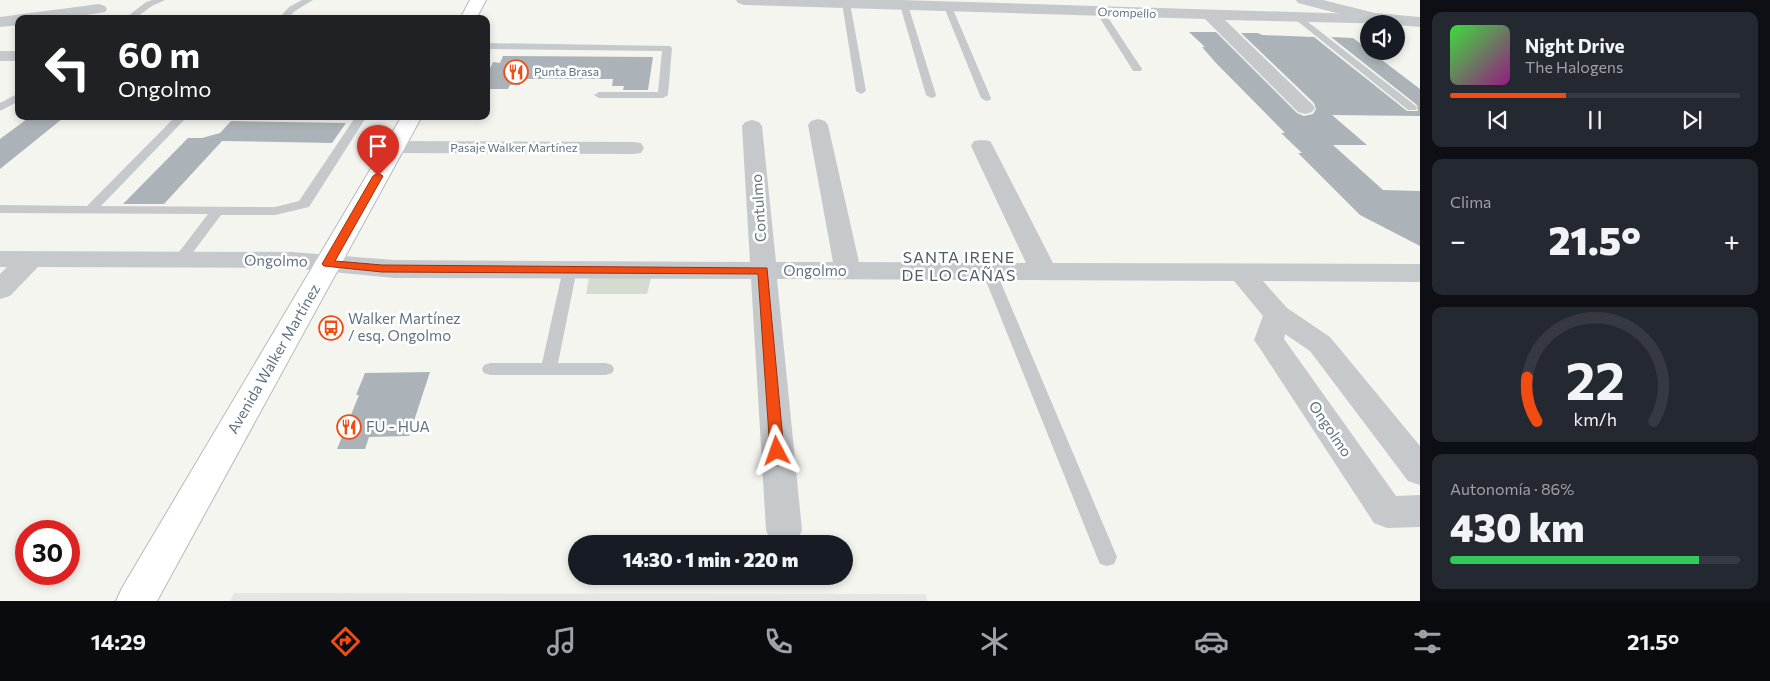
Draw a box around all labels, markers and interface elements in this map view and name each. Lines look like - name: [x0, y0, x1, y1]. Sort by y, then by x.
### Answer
- street label: Orompello: [1097, 4, 1157, 20]
- map controls: [1360, 15, 1405, 60]
- button: sound: [1360, 15, 1405, 60]
- text: 60 m: [118, 32, 200, 75]
- text: Night Drive: [1525, 34, 1625, 57]
- icon: left: [35, 35, 100, 100]
- text: The Halogens: [1525, 57, 1623, 76]
- restaurant icon: Punta Brasa: [503, 59, 529, 85]
- place label: Punta Brasa: [534, 64, 599, 78]
- text: Ongolmo: [118, 75, 211, 102]
- icon: previous: [1484, 106, 1512, 134]
- icon: pause: [1581, 106, 1609, 134]
- icon: next: [1678, 106, 1706, 134]
- pin: [357, 125, 399, 176]
- icon: arrive: [364, 132, 392, 160]
- street label: Pasaje Walker Martínez: [450, 140, 578, 154]
- street label: Contulmo: [747, 173, 769, 243]
- text: Clima: [1450, 192, 1491, 211]
- text: 21.5°: [1548, 216, 1641, 263]
- text: −: [1450, 223, 1466, 257]
- text: +: [1724, 223, 1740, 257]
- district label: SANTA IRENE DE LO CAÑAS: [902, 247, 1016, 284]
- street label: Ongolmo: [244, 250, 308, 270]
- street label: Ongolmo: [783, 261, 847, 279]
- street label: Avenida Walker Martínez: [223, 281, 323, 436]
- place label: Walker Martínez / esq. Ongolmo: [348, 309, 461, 344]
- bus stop icon: Walker Martínez / esq. Ongolmo: [318, 315, 344, 341]
- text: 22: [1565, 347, 1625, 411]
- street label: Ongolmo: [1306, 397, 1356, 460]
- text: km/h: [1573, 408, 1617, 430]
- restaurant icon: FU - HUA: [336, 414, 362, 440]
- place label: FU - HUA: [366, 417, 430, 435]
- position arrow: [750, 424, 802, 476]
- text: Autonomía · 86%: [1450, 479, 1574, 498]
- text: 430 km: [1450, 503, 1584, 550]
- speed limit sign: 30: [15, 520, 80, 585]
- text: 14:30 · 1 min · 220 m: [623, 548, 798, 571]
- icon: directions: [328, 624, 363, 659]
- icon: music: [544, 624, 579, 659]
- icon: phone: [761, 624, 796, 659]
- icon: climate: [977, 624, 1012, 659]
- icon: car: [1194, 624, 1229, 659]
- icon: filters: [1410, 624, 1445, 659]
- text: 14:29: [91, 628, 146, 655]
- text: 21.5°: [1627, 628, 1679, 655]

